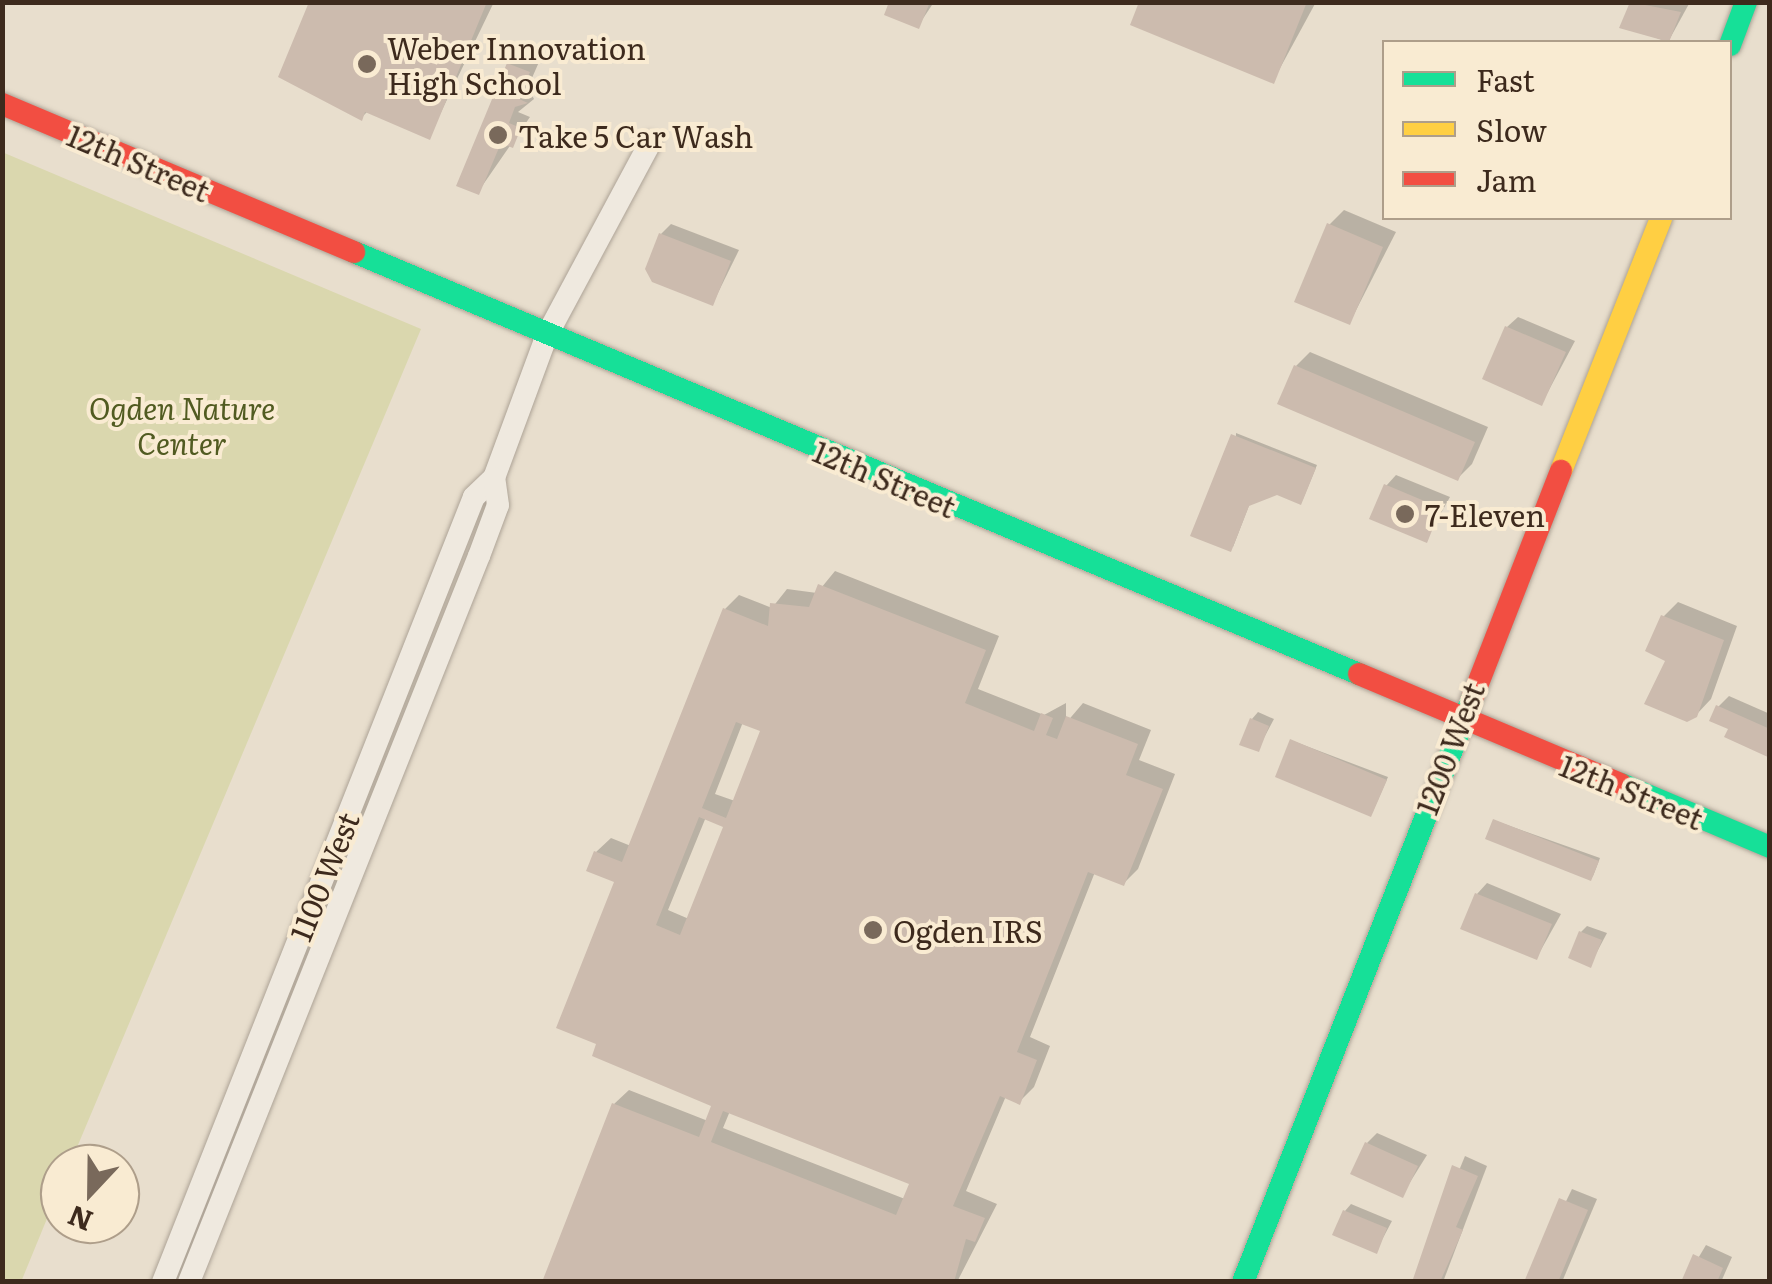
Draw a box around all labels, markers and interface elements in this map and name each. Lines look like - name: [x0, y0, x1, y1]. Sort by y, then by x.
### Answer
- place label: Weber Innovation High School: [387, 29, 646, 100]
- legend: [1382, 40, 1732, 220]
- marker: Weber Innovation High School: [356, 53, 378, 75]
- text: Fast: [1476, 57, 1535, 101]
- text: Slow: [1476, 107, 1547, 151]
- street label: 12th Street: [62, 116, 216, 208]
- place label: Take 5 Car Wash: [518, 117, 753, 153]
- marker: Take 5 Car Wash: [487, 124, 509, 146]
- text: Jam: [1476, 157, 1536, 201]
- park label: Ogden Nature Center: [89, 389, 275, 460]
- street label: 12th Street: [808, 432, 962, 524]
- place label: 7-Eleven: [1425, 496, 1545, 532]
- marker: 7-Eleven: [1394, 503, 1416, 525]
- street label: 1200 West: [1407, 677, 1491, 819]
- street label: 12th Street: [1555, 746, 1709, 836]
- street label: 1100 West: [281, 806, 365, 946]
- place label: Ogden IRS: [893, 912, 1043, 948]
- marker: Ogden IRS: [862, 919, 884, 941]
- north arrow: [40, 1144, 140, 1244]
- text: N: [61, 1196, 98, 1244]

